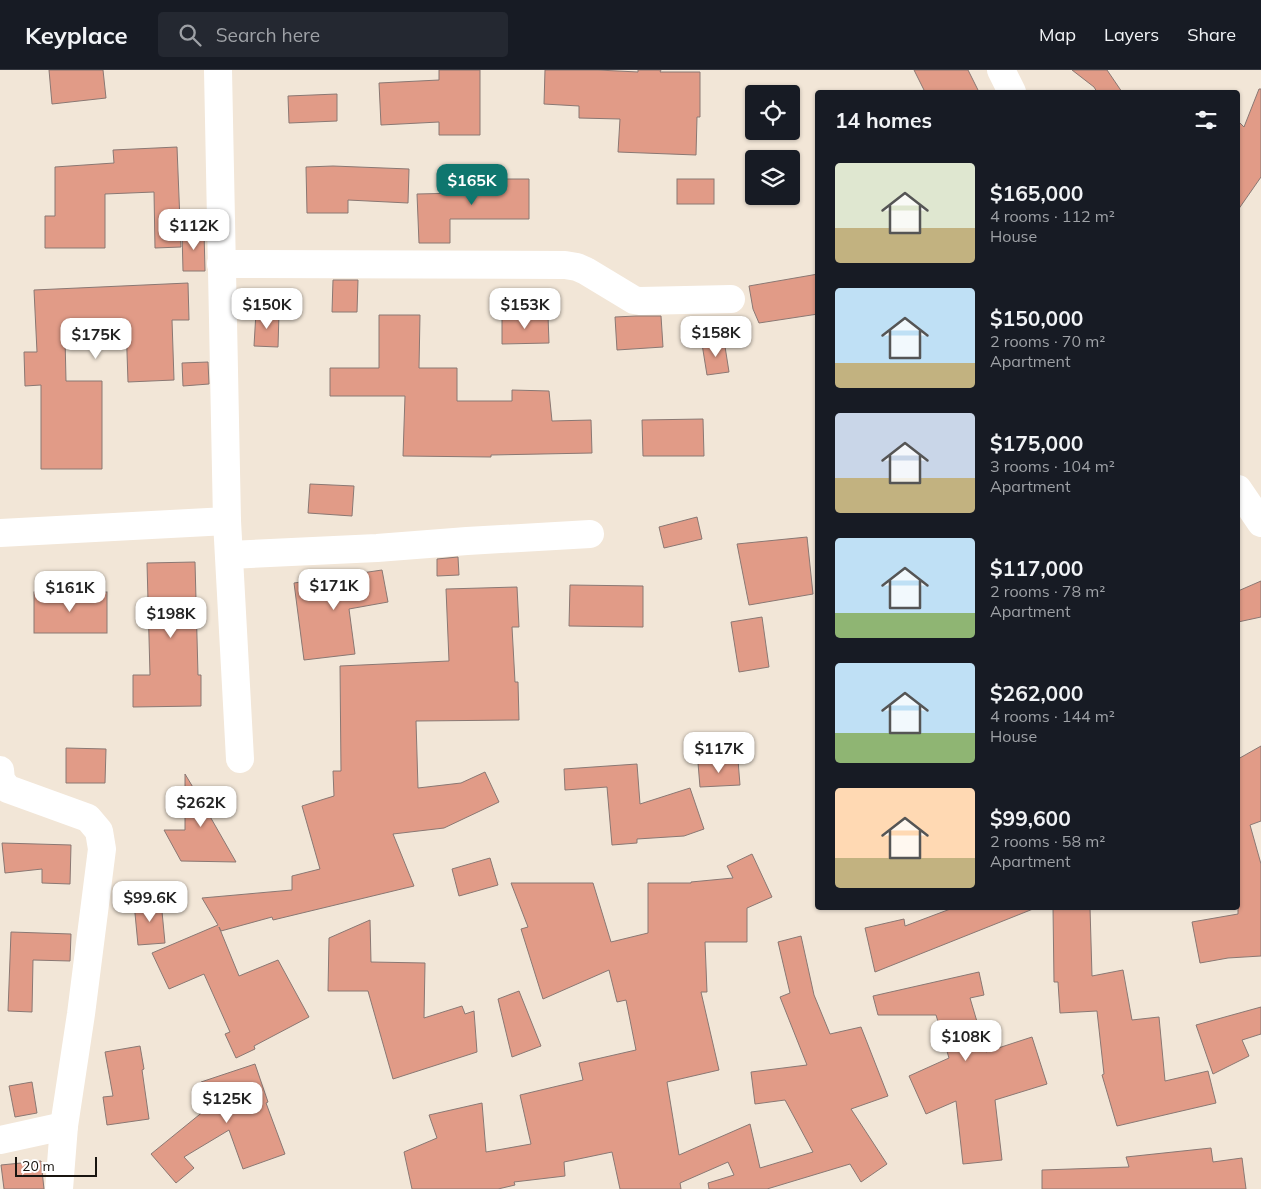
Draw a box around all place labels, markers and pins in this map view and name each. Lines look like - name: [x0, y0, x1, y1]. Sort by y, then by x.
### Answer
- pin: $165K: [437, 164, 507, 206]
- pin: $112K: [159, 208, 229, 251]
- pin: $150K: [232, 288, 302, 330]
- pin: $153K: [490, 288, 560, 330]
- pin: $158K: [681, 316, 751, 358]
- pin: $175K: [61, 318, 131, 360]
- pin: $171K: [299, 568, 369, 611]
- pin: $161K: [35, 570, 105, 613]
- pin: $198K: [136, 596, 206, 639]
- pin: $117K: [684, 732, 754, 774]
- pin: $262K: [166, 786, 236, 828]
- pin: $99.6K: [109, 880, 191, 923]
- pin: $108K: [931, 1020, 1001, 1062]
- pin: $125K: [192, 1082, 262, 1124]

